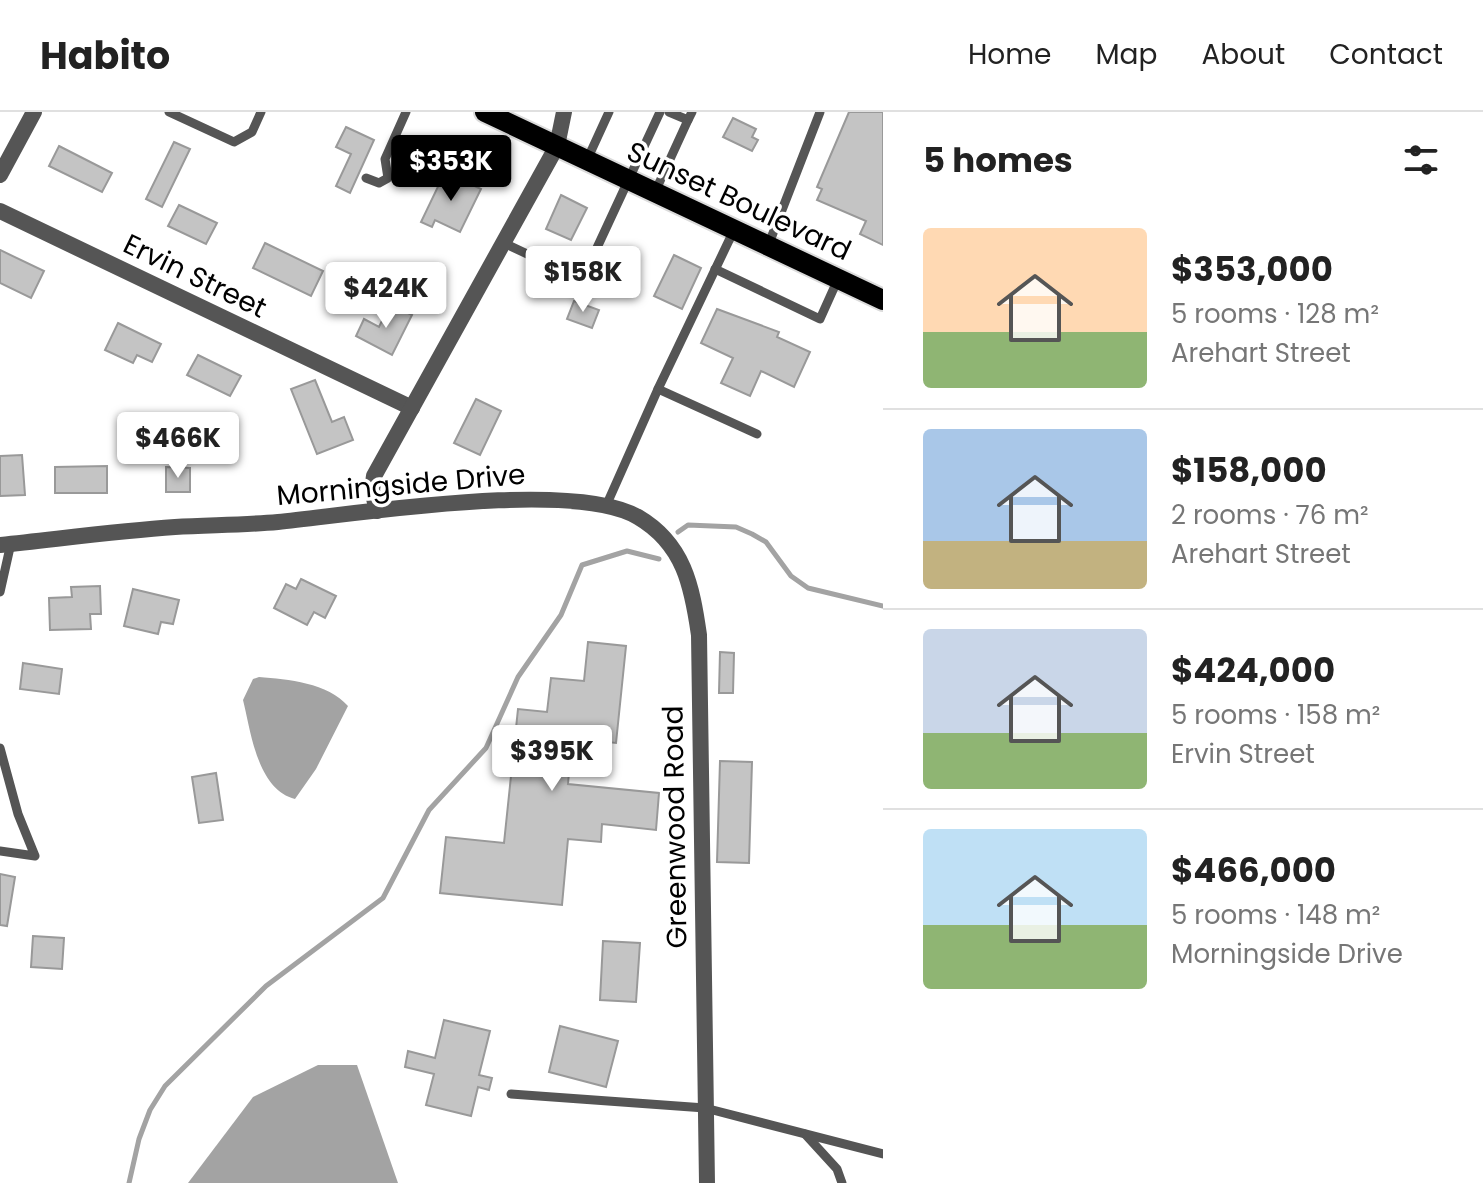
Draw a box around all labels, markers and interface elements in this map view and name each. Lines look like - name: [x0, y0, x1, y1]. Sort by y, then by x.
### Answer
- text: Habito: [40, 29, 170, 82]
- text: Home: [968, 35, 1051, 74]
- text: Map: [1095, 35, 1157, 74]
- text: About: [1201, 35, 1285, 74]
- text: Contact: [1329, 35, 1443, 74]
- street label: Sunset Boulevard: [621, 132, 857, 270]
- pin: $353K: [395, 135, 507, 203]
- text: 5 homes: [923, 136, 1073, 184]
- icon: filters: [1399, 138, 1443, 182]
- text: $353K: [409, 143, 493, 179]
- street label: Ervin Street: [117, 225, 273, 327]
- text: $353,000: [1171, 245, 1333, 293]
- pin: $158K: [527, 246, 639, 314]
- text: $158K: [544, 254, 622, 290]
- icon: home: [987, 260, 1083, 356]
- pin: $424K: [330, 262, 442, 330]
- text: $424K: [343, 270, 429, 306]
- text: 5 rooms · 128 m²: [1171, 296, 1379, 332]
- text: Arehart Street: [1171, 335, 1351, 371]
- pin: $466K: [122, 412, 234, 480]
- text: $466K: [135, 420, 221, 456]
- text: $158,000: [1171, 446, 1327, 494]
- street label: Morningside Drive: [275, 455, 527, 515]
- icon: home: [987, 461, 1083, 557]
- text: 2 rooms · 76 m²: [1171, 497, 1369, 533]
- text: Arehart Street: [1171, 536, 1351, 572]
- text: $424,000: [1171, 646, 1335, 694]
- icon: home: [987, 661, 1083, 757]
- text: 5 rooms · 158 m²: [1171, 697, 1380, 733]
- street label: Greenwood Road: [653, 705, 697, 949]
- pin: $395K: [496, 725, 608, 793]
- text: $395K: [510, 733, 594, 769]
- text: Ervin Street: [1171, 736, 1315, 772]
- text: $466,000: [1171, 846, 1336, 894]
- icon: home: [987, 861, 1083, 957]
- text: 5 rooms · 148 m²: [1171, 897, 1380, 933]
- text: Morningside Drive: [1171, 936, 1403, 972]

